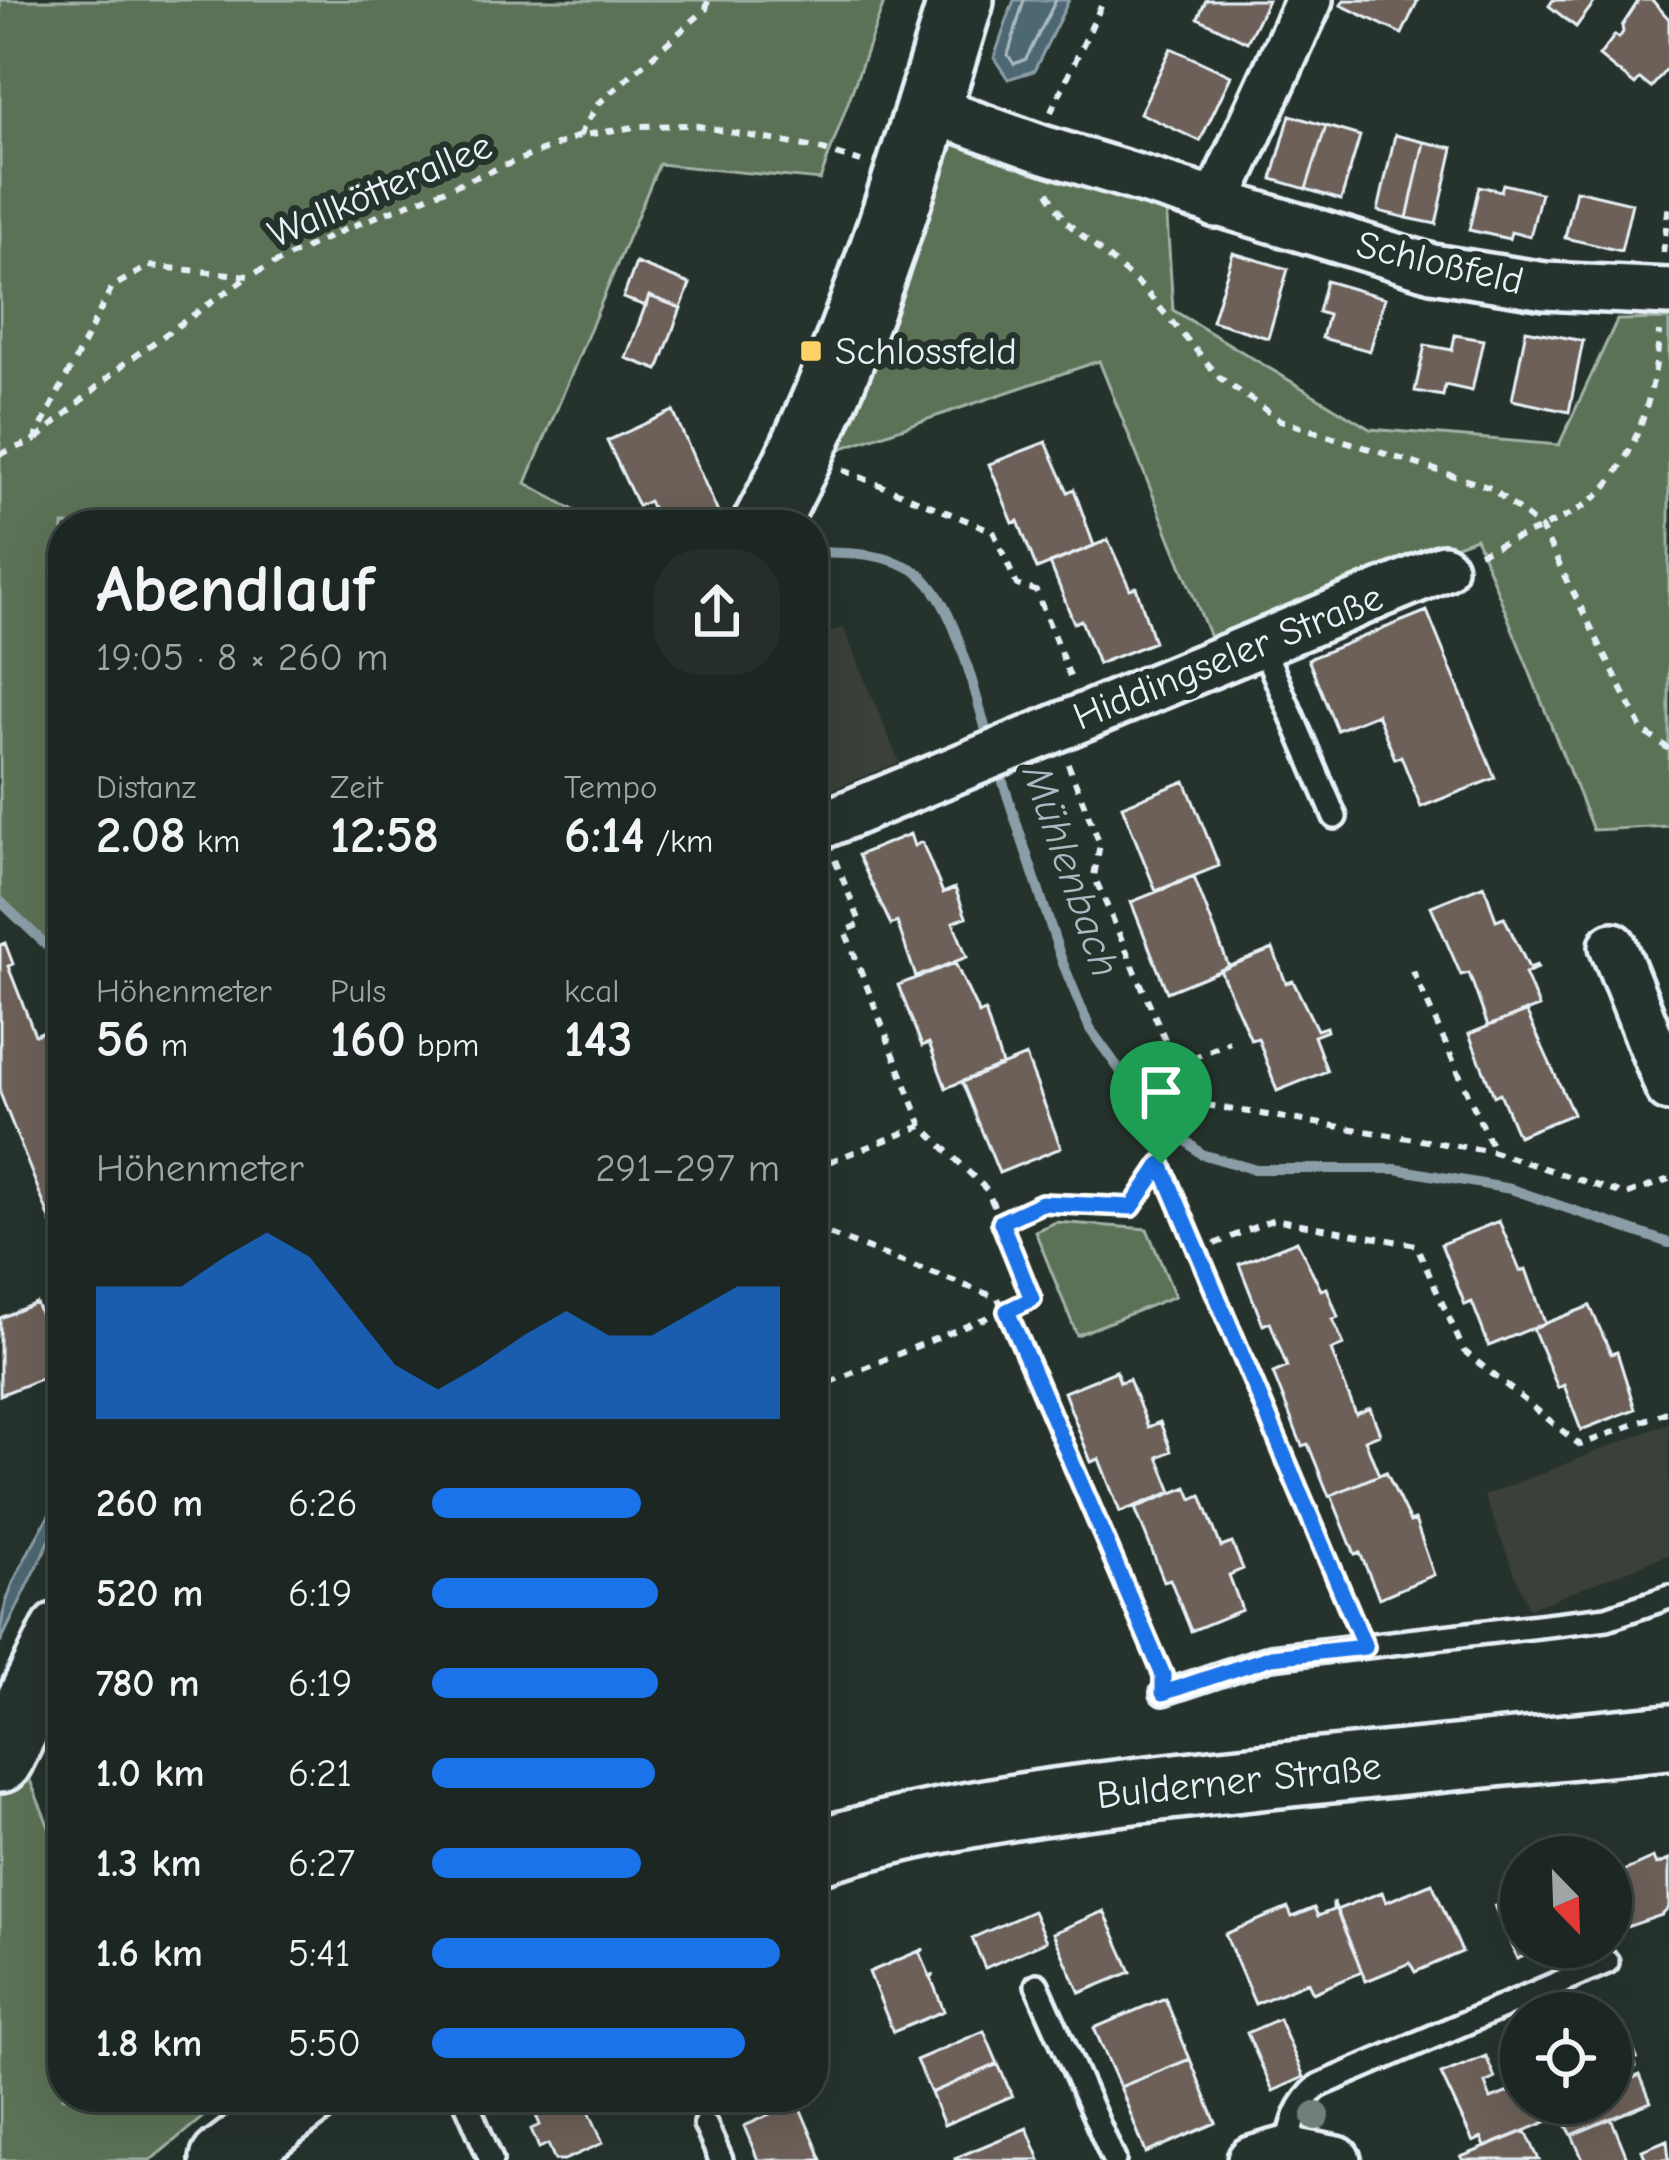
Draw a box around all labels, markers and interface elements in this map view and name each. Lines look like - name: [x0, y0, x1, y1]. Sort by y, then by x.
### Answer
- street label: Wallkötterallee: [261, 123, 499, 257]
- street label: Schloßfeld: [1352, 222, 1528, 304]
- place label: Schlossfeld: [835, 329, 1017, 374]
- marker: Schlossfeld: [798, 338, 824, 364]
- button: share: [654, 549, 780, 675]
- text: Abendlauf: [96, 552, 374, 628]
- street label: Hiddingseler Straße: [1067, 574, 1389, 740]
- text: 19:05 · 8 × 260 m: [96, 635, 388, 680]
- water label: Mühlenbach: [1012, 758, 1130, 983]
- text: Distanz: [96, 768, 196, 806]
- text: Zeit: [330, 768, 383, 806]
- text: Tempo: [564, 768, 657, 806]
- text: 2.08: [96, 806, 186, 865]
- text: 12:58: [330, 806, 439, 865]
- text: 6:14: [564, 806, 645, 865]
- text: km: [186, 822, 240, 860]
- text: /km: [645, 822, 713, 860]
- text: Höhenmeter: [96, 972, 272, 1010]
- text: Puls: [330, 972, 386, 1010]
- text: kcal: [564, 972, 619, 1010]
- text: 56: [96, 1010, 150, 1069]
- text: 160: [330, 1010, 406, 1069]
- text: 143: [564, 1010, 633, 1069]
- text: m: [150, 1026, 188, 1064]
- text: bpm: [406, 1026, 479, 1064]
- pin: [1110, 1041, 1212, 1164]
- icon: arrive: [1128, 1059, 1194, 1125]
- text: Höhenmeter: [96, 1146, 304, 1191]
- text: 291–297 m: [595, 1146, 780, 1191]
- text: 260 m: [96, 1481, 203, 1526]
- text: 6:26: [288, 1481, 358, 1526]
- text: 520 m: [96, 1571, 203, 1616]
- text: 6:19: [288, 1571, 352, 1616]
- text: 780 m: [96, 1661, 200, 1706]
- text: 6:19: [288, 1661, 352, 1706]
- street label: Bulderner Straße: [1095, 1744, 1383, 1818]
- text: 1.0 km: [96, 1751, 205, 1796]
- text: 6:21: [288, 1751, 352, 1796]
- north arrow: [1500, 1836, 1632, 1968]
- map controls: [1500, 1836, 1632, 2124]
- text: 1.3 km: [96, 1841, 202, 1886]
- text: 6:27: [288, 1841, 355, 1886]
- text: 1.6 km: [96, 1931, 203, 1976]
- text: 5:41: [288, 1931, 351, 1976]
- button: locate: [1500, 1992, 1632, 2124]
- text: 1.8 km: [96, 2021, 202, 2066]
- text: 5:50: [288, 2021, 361, 2066]

